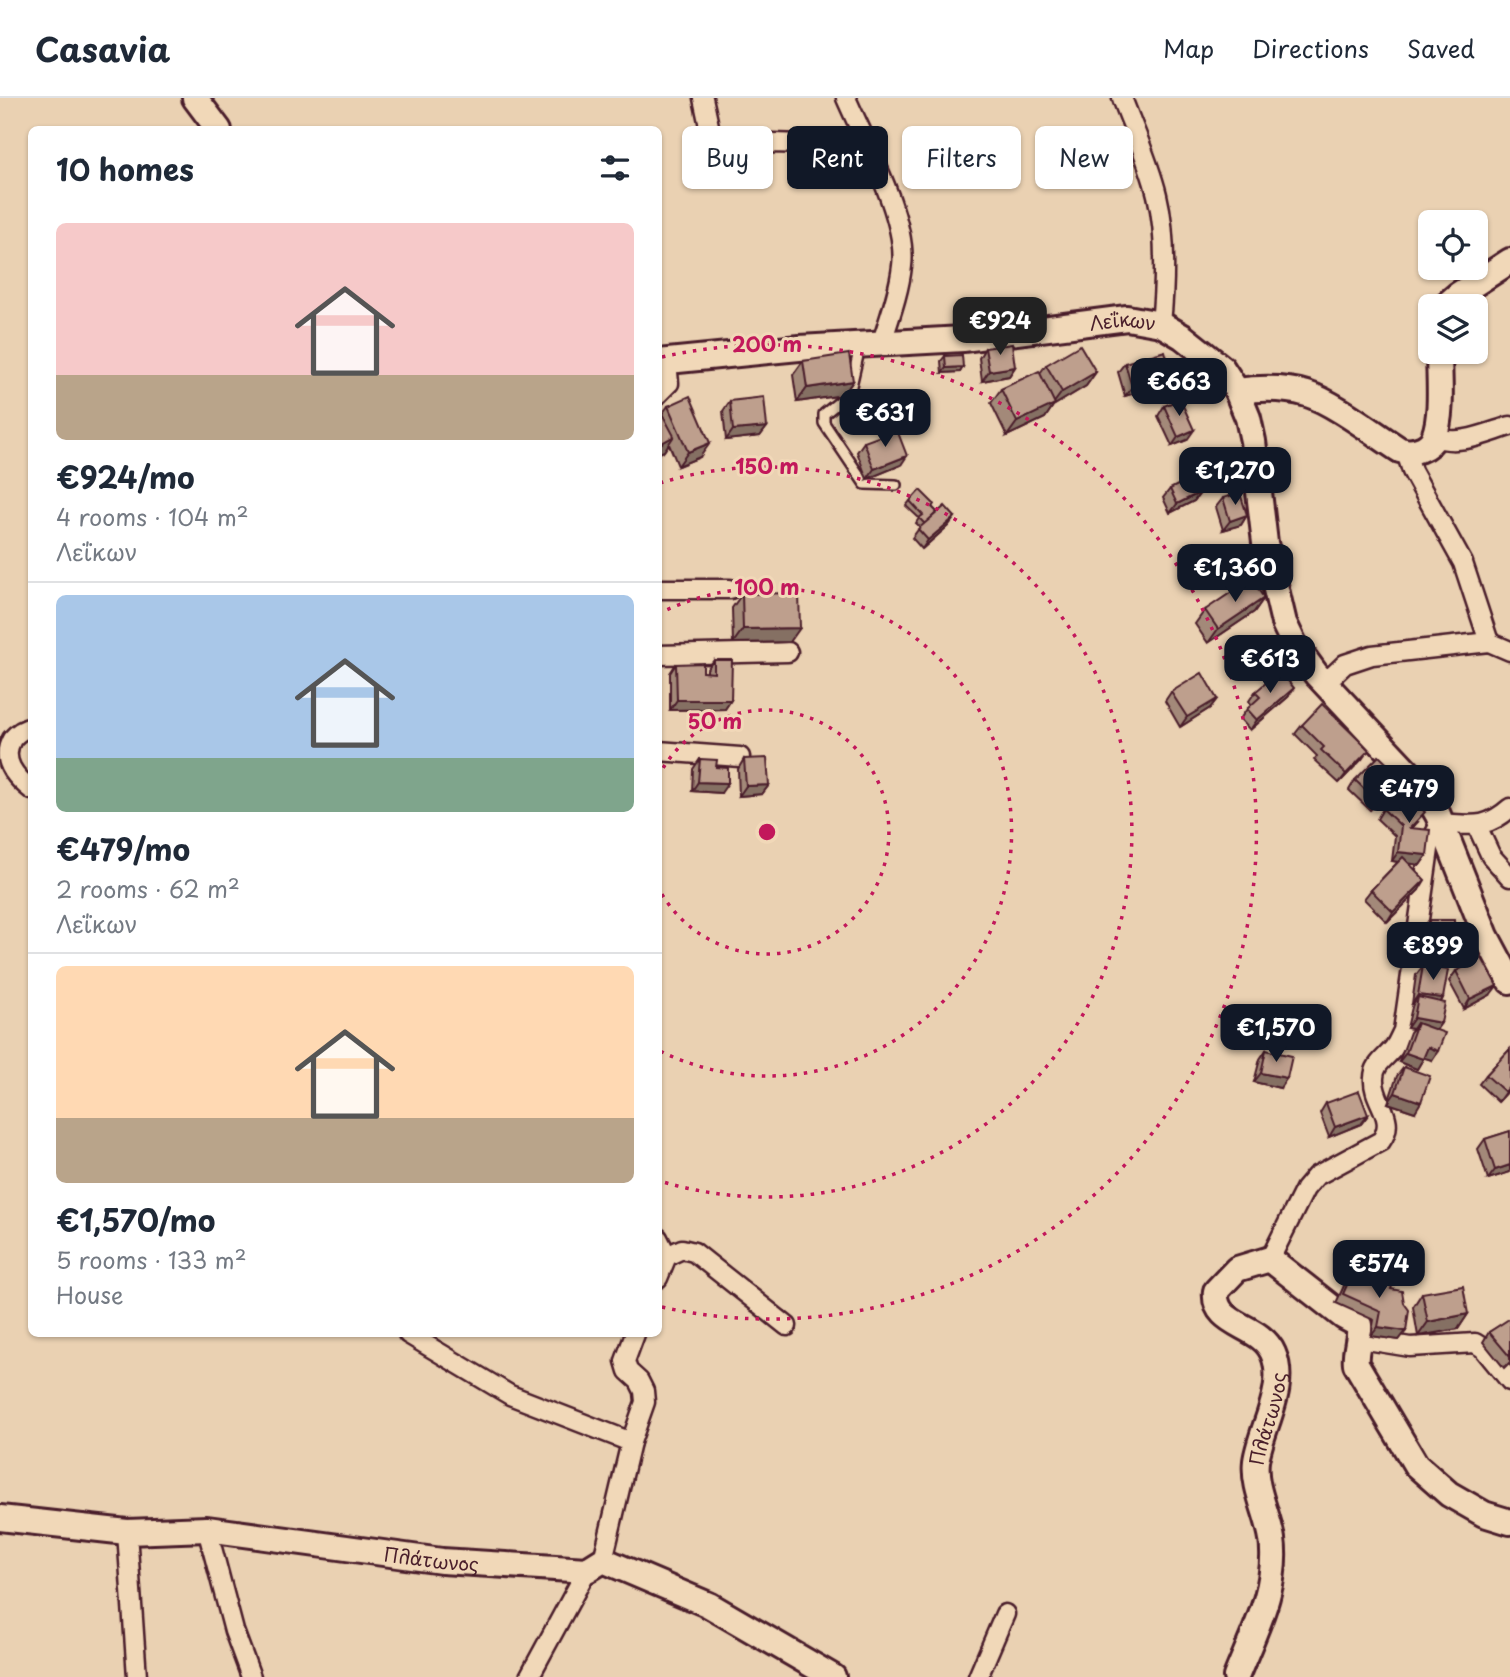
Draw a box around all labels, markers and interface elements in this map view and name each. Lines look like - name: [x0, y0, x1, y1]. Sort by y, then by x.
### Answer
- text: Casavia: [35, 23, 170, 73]
- text: Map: [1163, 30, 1214, 66]
- text: Directions: [1252, 30, 1369, 66]
- text: Saved: [1407, 30, 1475, 66]
- chip: Buy: [682, 126, 773, 189]
- chip: Rent: [787, 126, 888, 189]
- chip: Filters: [902, 126, 1021, 189]
- chip: New: [1035, 126, 1133, 189]
- text: 10 homes: [56, 146, 194, 191]
- icon: filters: [596, 149, 634, 187]
- map controls: [1418, 210, 1488, 364]
- button: locate: [1418, 210, 1488, 280]
- icon: home: [282, 268, 408, 394]
- button: layers: [1418, 294, 1488, 364]
- pin: €924: [959, 298, 1041, 357]
- text: €924: [969, 302, 1031, 337]
- street label: Λεΐκων: [1088, 304, 1158, 337]
- text: 200 m: [732, 327, 802, 359]
- pin: €663: [1138, 358, 1220, 418]
- text: €663: [1147, 363, 1211, 398]
- pin: €631: [844, 390, 926, 449]
- text: €631: [856, 394, 914, 429]
- pin: €1,270: [1178, 448, 1292, 507]
- text: 150 m: [735, 449, 799, 481]
- text: €1,270: [1195, 452, 1275, 487]
- text: €924/mo: [56, 454, 195, 499]
- text: 4 rooms · 104 m²: [56, 499, 249, 534]
- text: Λεΐκων: [56, 534, 137, 569]
- pin: €1,360: [1178, 545, 1292, 604]
- text: €1,360: [1193, 549, 1277, 584]
- text: 100 m: [734, 570, 800, 602]
- pin: €613: [1229, 636, 1311, 695]
- icon: home: [282, 640, 408, 766]
- text: €613: [1240, 640, 1300, 675]
- text: 50 m: [688, 704, 742, 736]
- pin: €479: [1368, 766, 1450, 825]
- text: €479: [1379, 770, 1439, 805]
- centre of rings: [755, 820, 779, 844]
- text: €479/mo: [56, 826, 190, 871]
- text: 2 rooms · 62 m²: [56, 871, 240, 906]
- text: Λεΐκων: [56, 906, 137, 941]
- pin: €899: [1392, 922, 1474, 982]
- text: €899: [1403, 927, 1463, 962]
- pin: €1,570: [1219, 1004, 1333, 1064]
- text: €1,570: [1236, 1009, 1316, 1044]
- icon: home: [282, 1011, 408, 1137]
- text: €1,570/mo: [56, 1197, 215, 1242]
- pin: €574: [1338, 1240, 1420, 1300]
- text: 5 rooms · 133 m²: [56, 1242, 247, 1277]
- text: €574: [1349, 1245, 1409, 1280]
- text: House: [56, 1277, 123, 1312]
- street label: Πλάτωνος: [1241, 1372, 1292, 1468]
- street label: Πλάτωνος: [382, 1539, 480, 1577]

